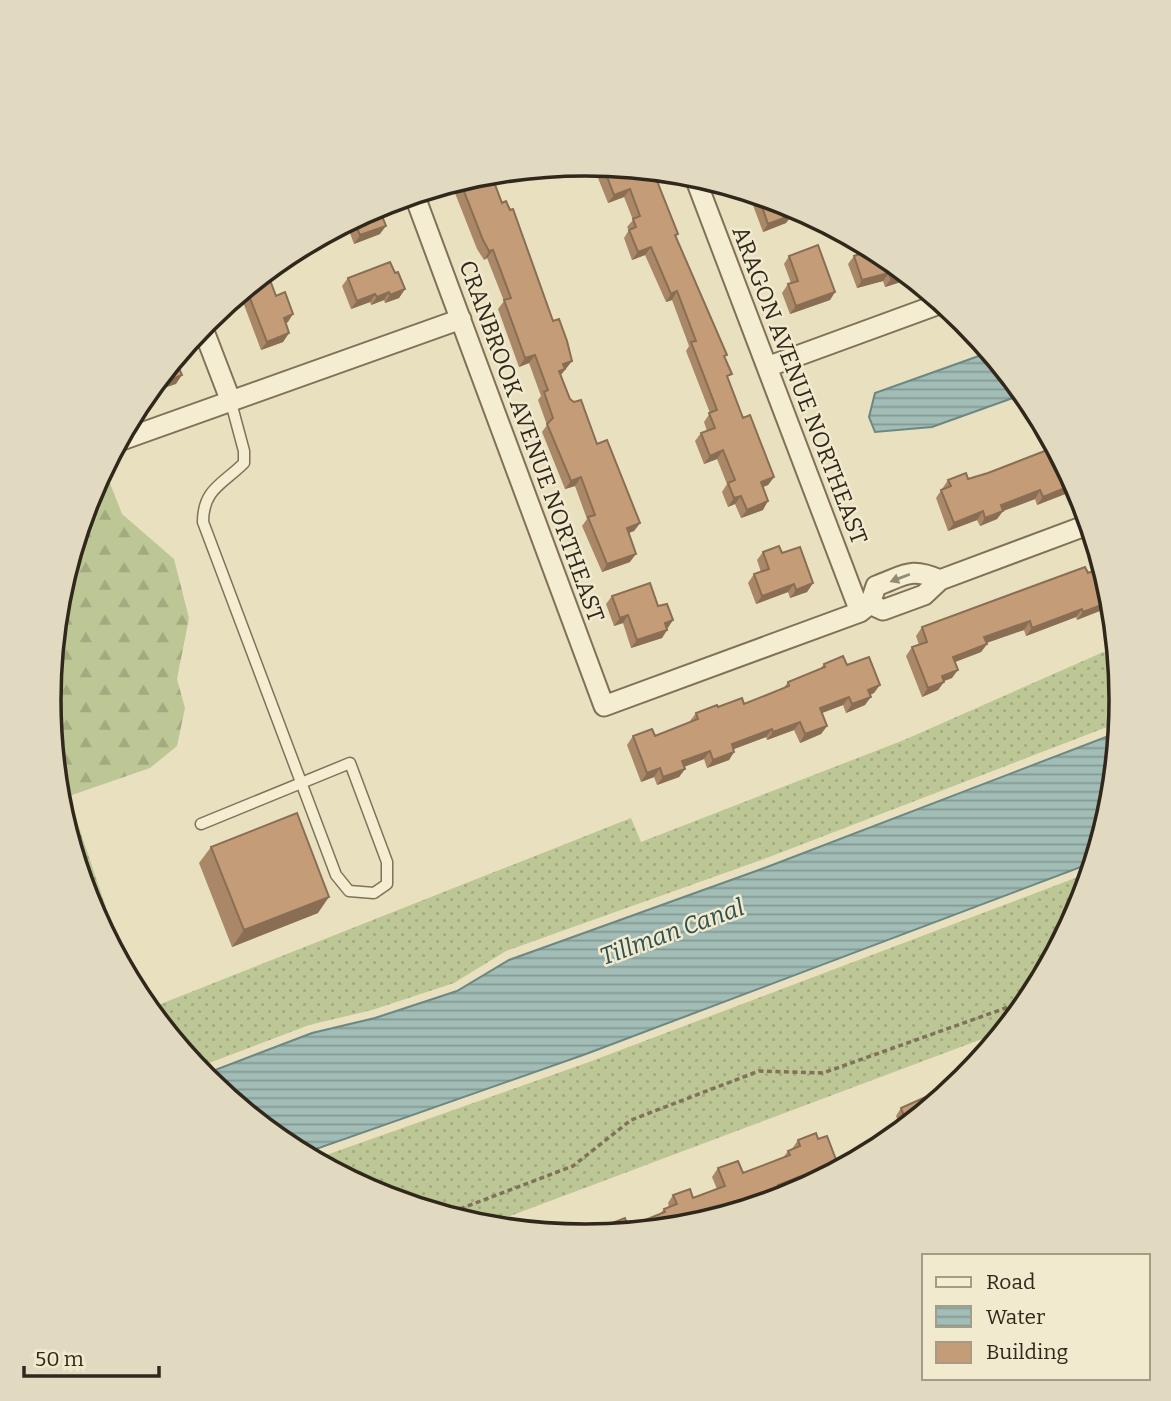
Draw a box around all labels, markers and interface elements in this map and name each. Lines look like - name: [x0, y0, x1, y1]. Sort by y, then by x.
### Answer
- street label: ARAGON AVENUE NORTHEAST: [726, 222, 874, 548]
- street label: CRANBROOK AVENUE NORTHEAST: [453, 256, 611, 626]
- one-way arrow: [889, 572, 910, 583]
- water label: Tillman Canal: [596, 893, 748, 971]
- legend: [922, 1254, 1150, 1380]
- text: Road: [986, 1269, 1035, 1295]
- text: Water: [986, 1304, 1045, 1330]
- scale bar: [24, 1334, 159, 1378]
- text: Building: [986, 1339, 1069, 1365]
- text: 50 m: [35, 1346, 84, 1372]

